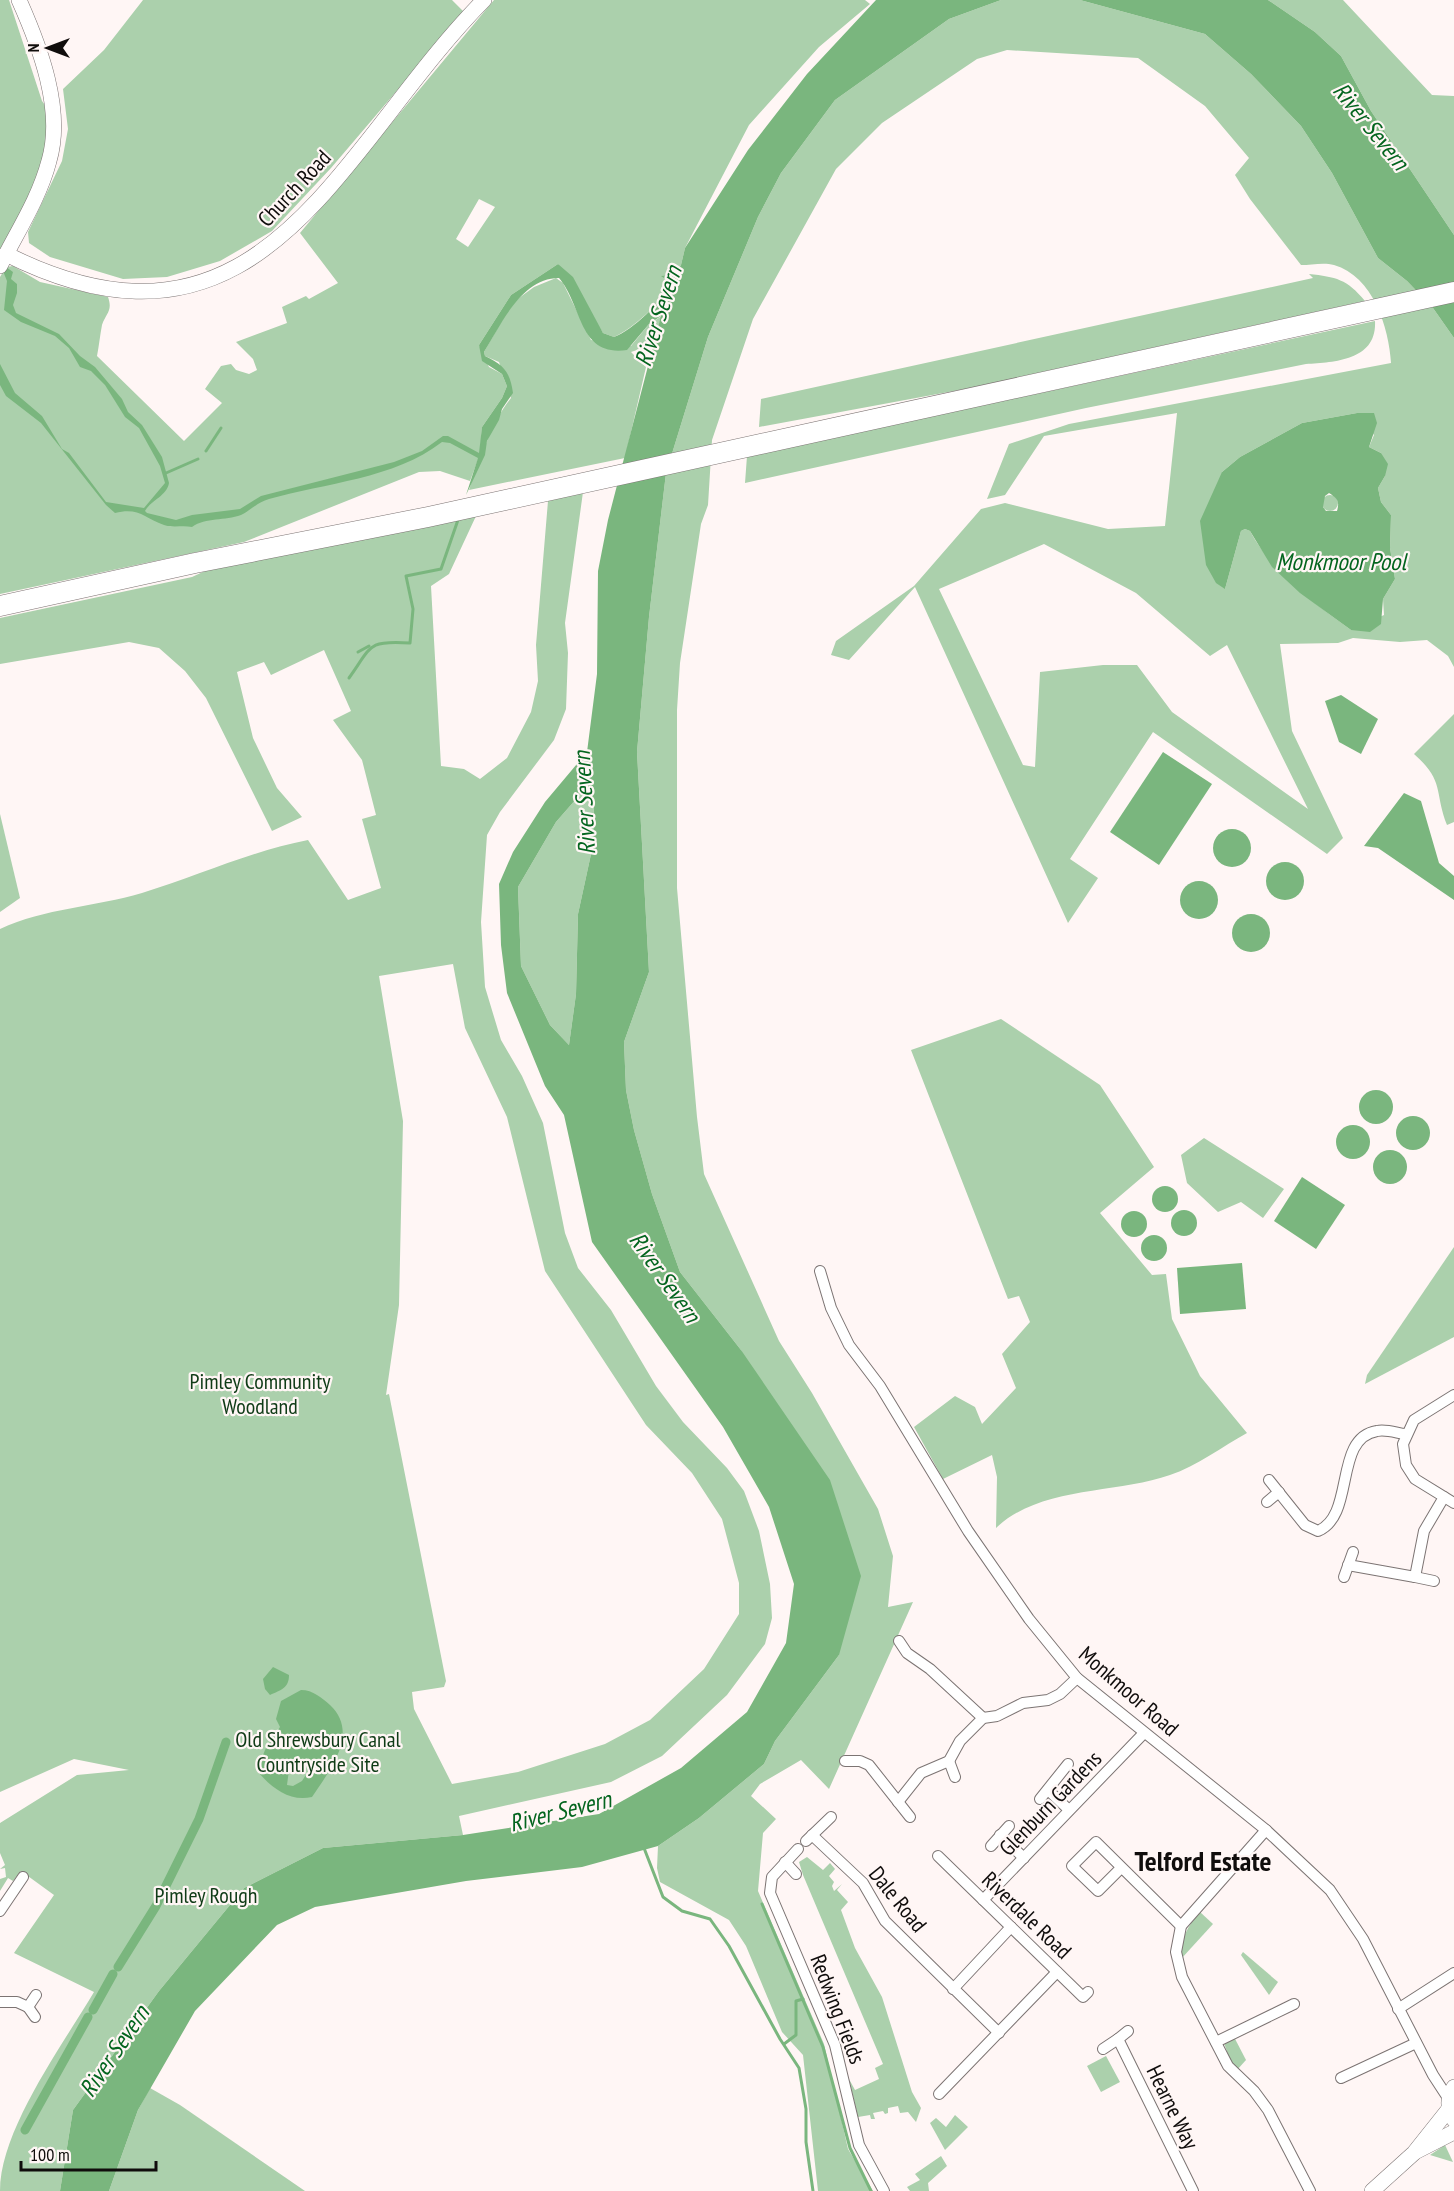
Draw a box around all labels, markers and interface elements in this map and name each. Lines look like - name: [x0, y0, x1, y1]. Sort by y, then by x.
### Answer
- north arrow: [18, 18, 78, 78]
- text: N: [23, 44, 43, 52]
- water label: River Severn: [1326, 76, 1417, 177]
- street label: Church Road: [251, 144, 337, 232]
- water label: River Severn: [627, 260, 689, 370]
- water label: Monkmoor Pool: [1276, 546, 1408, 577]
- water label: River Severn: [566, 749, 602, 856]
- water label: River Severn: [623, 1226, 708, 1330]
- park label: Pimley Community Woodland: [190, 1367, 331, 1420]
- street label: Monkmoor Road: [1073, 1640, 1185, 1742]
- park label: Old Shrewsbury Canal Countryside Site: [235, 1725, 402, 1778]
- street label: Glenburn Gardens: [993, 1745, 1107, 1861]
- water label: River Severn: [506, 1783, 615, 1839]
- district label: Telford Estate: [1134, 1842, 1272, 1879]
- street label: Dale Road: [863, 1860, 933, 1938]
- street label: Riverdale Road: [976, 1865, 1078, 1965]
- park label: Pimley Rough: [154, 1881, 258, 1909]
- street label: Redwing Fields: [804, 1950, 872, 2068]
- water label: River Severn: [72, 1998, 157, 2103]
- street label: Hearne Way: [1141, 2060, 1206, 2154]
- scale bar: [21, 2134, 156, 2172]
- text: 100 m: [30, 2143, 70, 2166]

